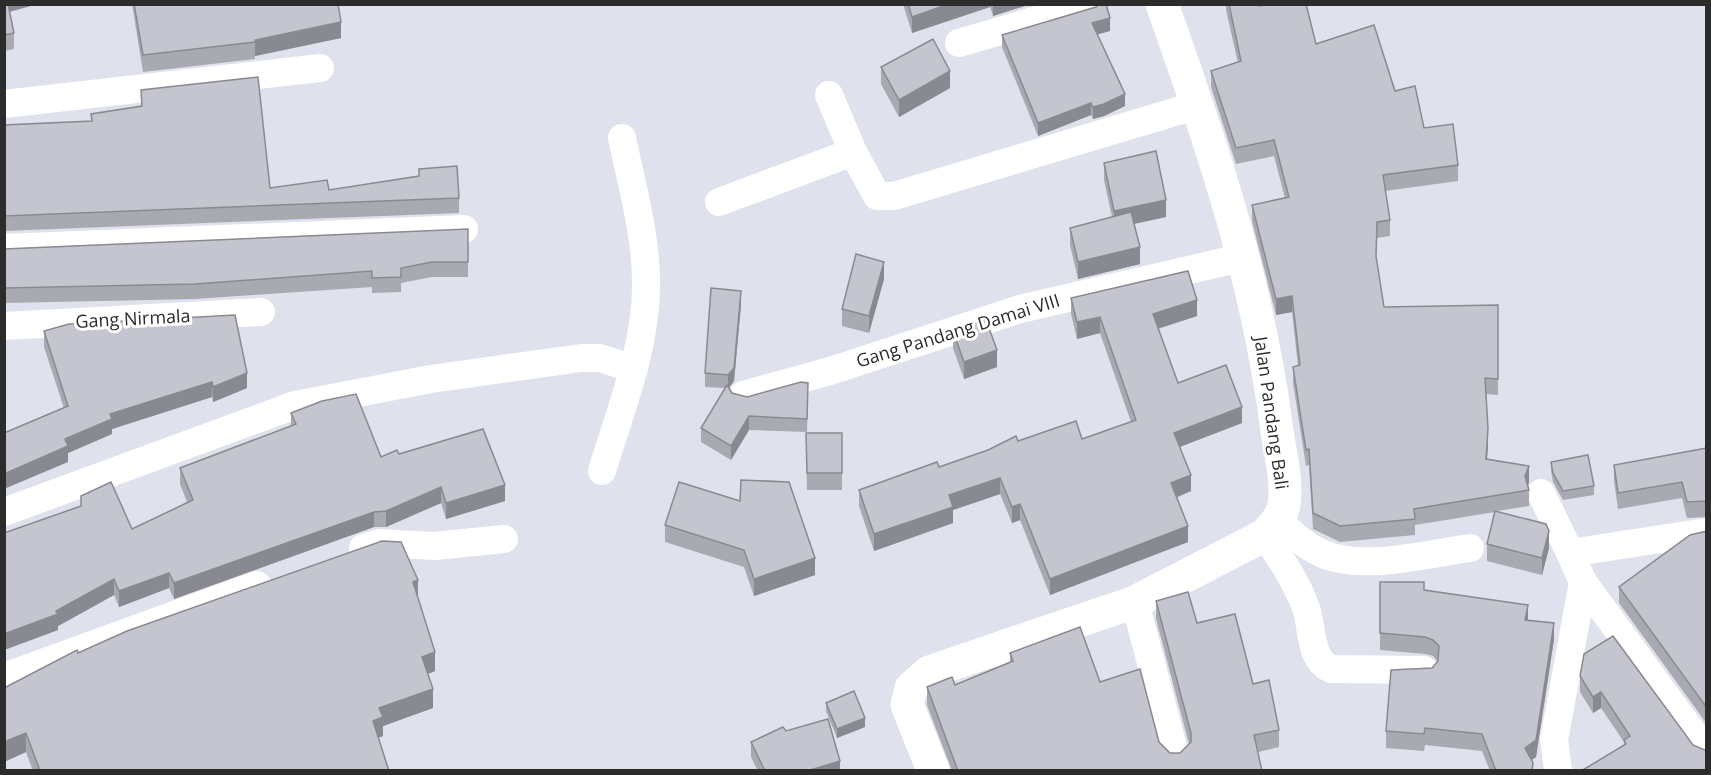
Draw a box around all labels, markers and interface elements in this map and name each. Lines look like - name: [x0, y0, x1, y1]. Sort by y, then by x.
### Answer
- street label: Gang Pandang Damai VIII: [853, 288, 1062, 372]
- street label: Gang Nirmala: [75, 303, 191, 333]
- street label: Jalan Pandang Bali: [1249, 333, 1295, 491]

